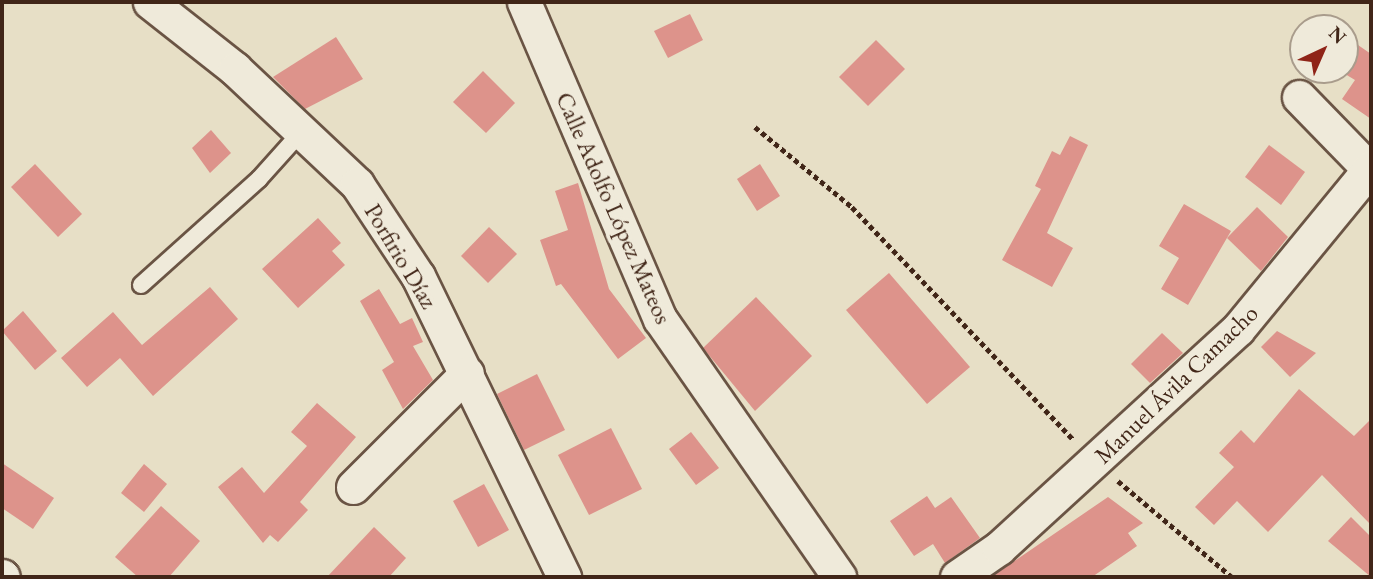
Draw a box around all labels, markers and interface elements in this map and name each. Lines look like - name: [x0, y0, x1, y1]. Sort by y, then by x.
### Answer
- north arrow: [1289, 14, 1359, 84]
- text: N: [1323, 21, 1352, 49]
- street label: Calle Adolfo López Mateos: [550, 88, 678, 328]
- street label: Porfirio Díaz: [359, 198, 443, 314]
- street label: Manuel Ávila Camacho: [1088, 299, 1264, 469]

